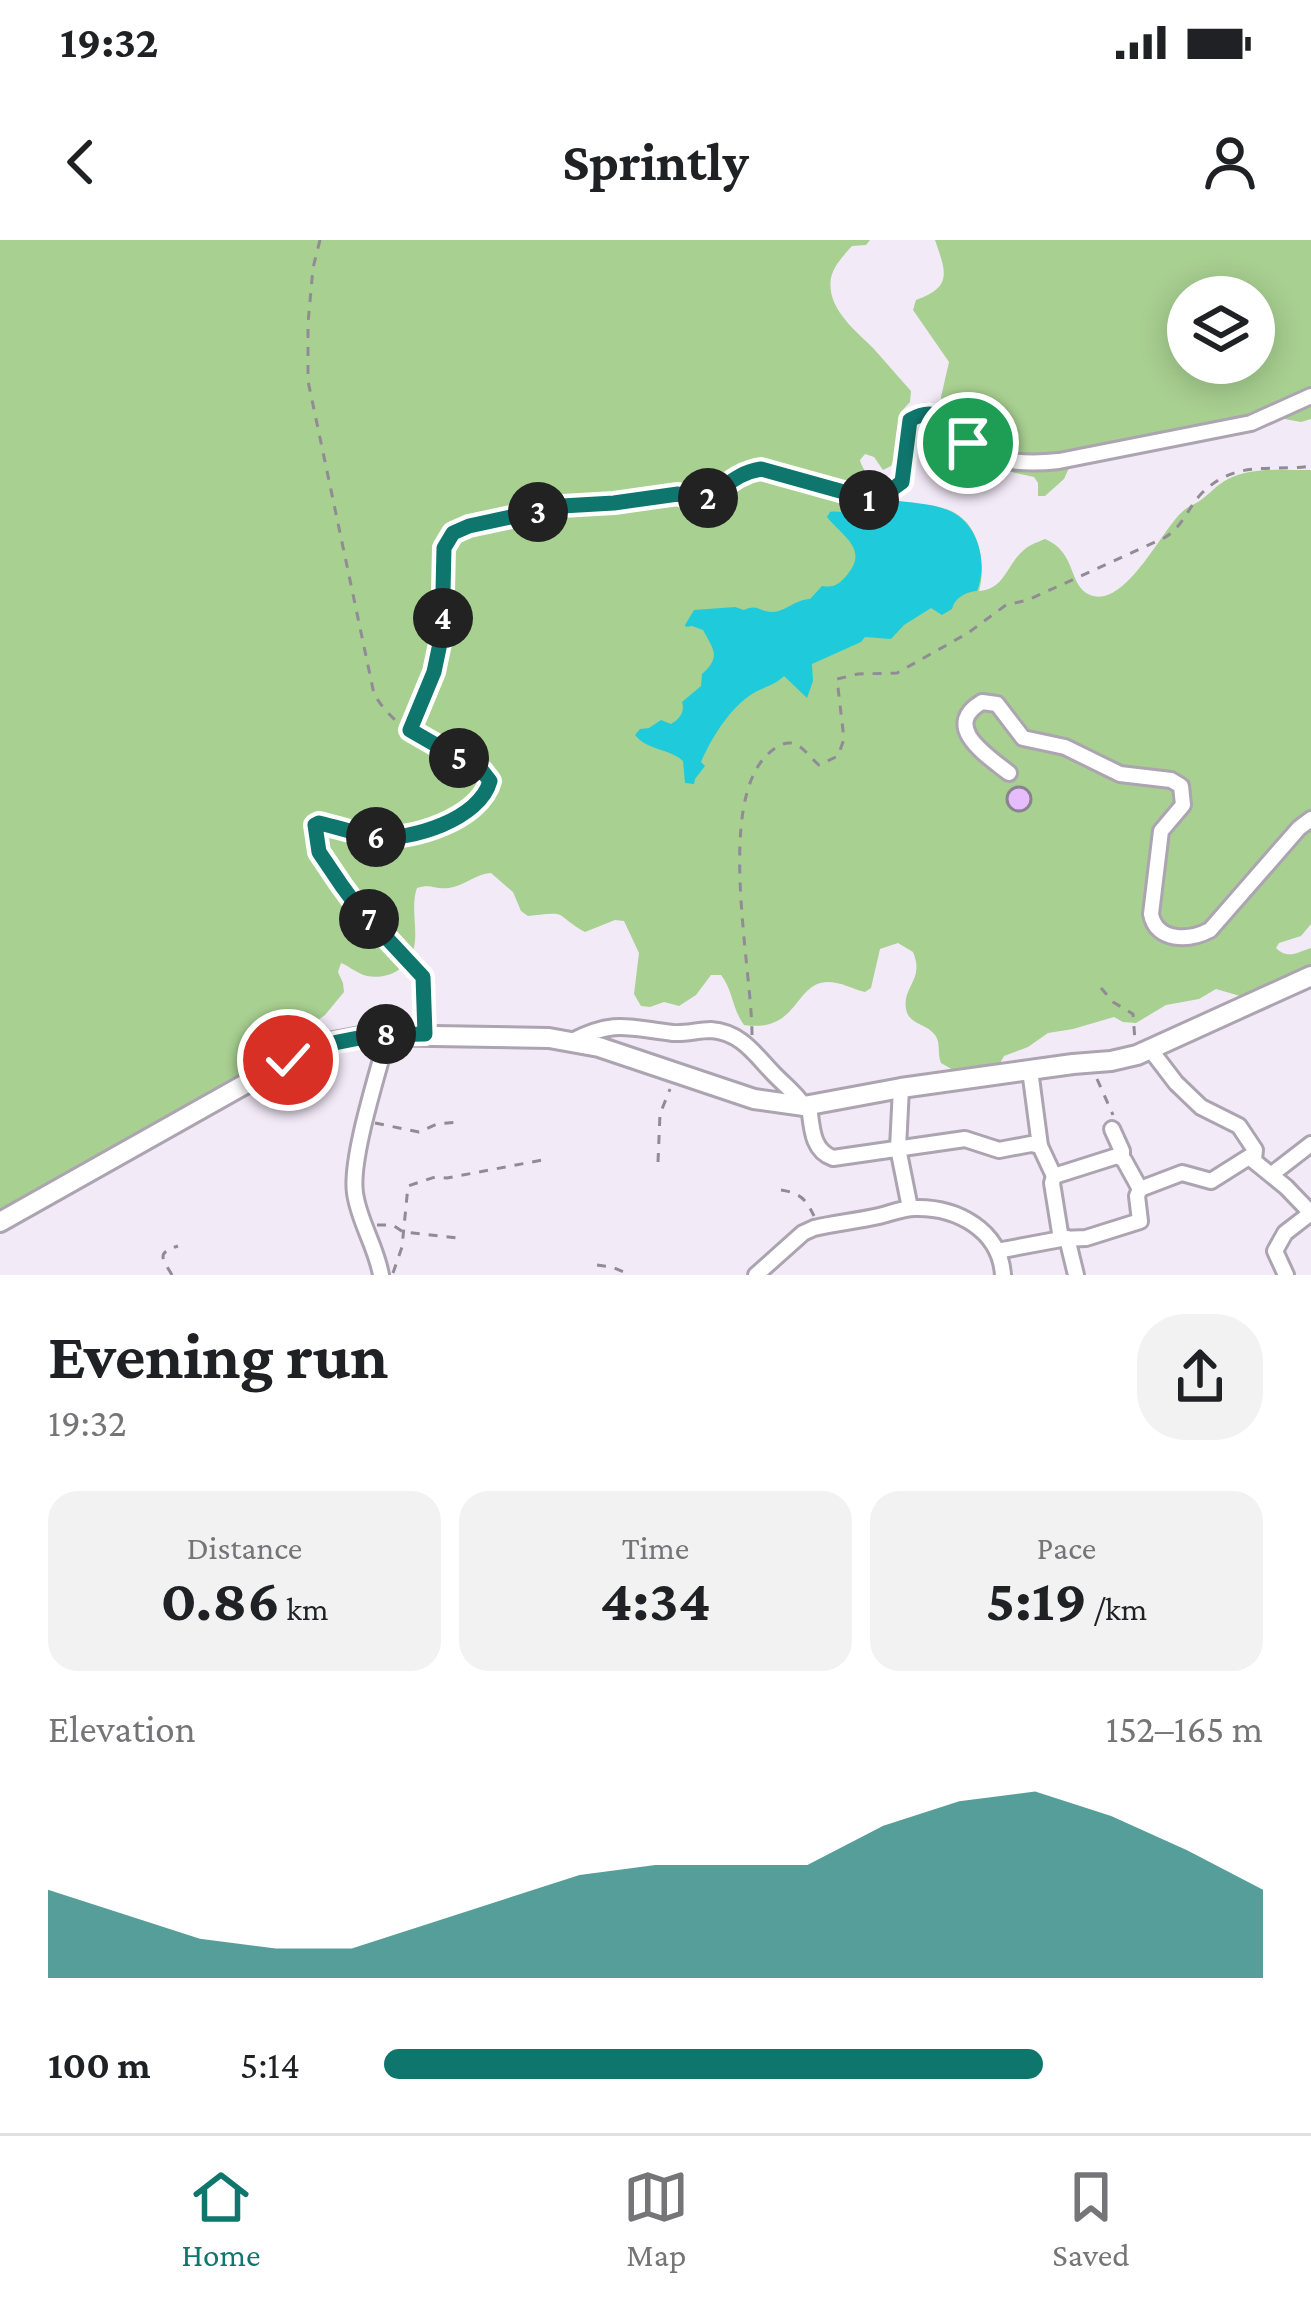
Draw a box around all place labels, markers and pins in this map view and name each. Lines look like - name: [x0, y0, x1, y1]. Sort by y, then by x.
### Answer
- pin: [917, 392, 1019, 494]
- pin: 2: [678, 468, 738, 528]
- pin: 1: [839, 470, 899, 530]
- pin: 3: [508, 482, 568, 542]
- pin: 4: [413, 588, 473, 648]
- pin: 5: [429, 728, 489, 788]
- pin: 6: [346, 807, 406, 867]
- pin: 7: [339, 889, 399, 949]
- pin: 8: [356, 1004, 416, 1064]
- pin: [237, 1009, 339, 1111]

